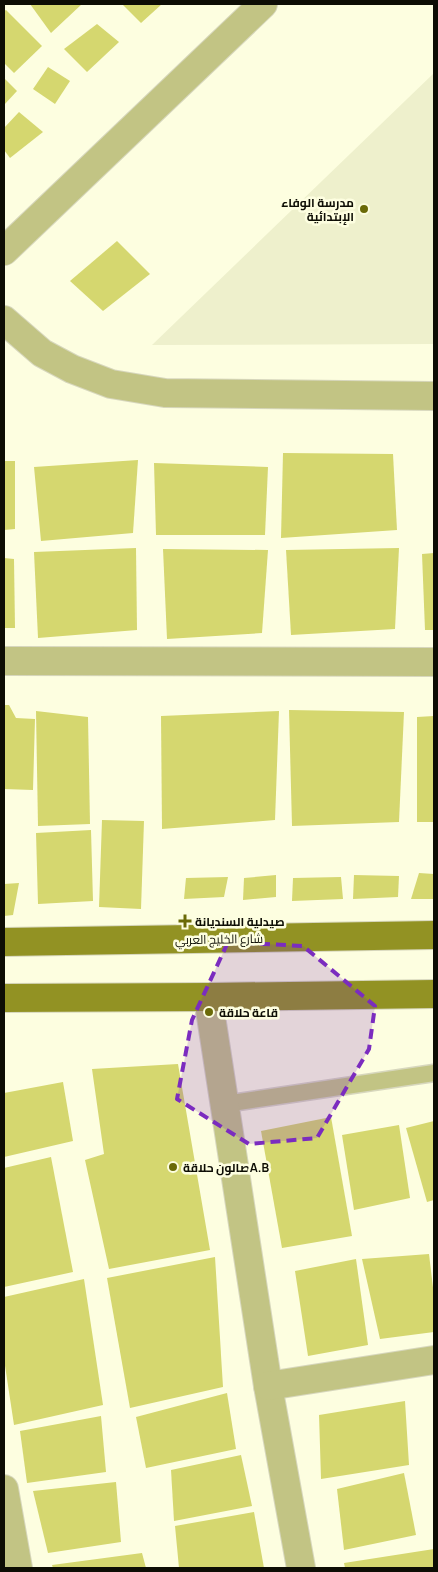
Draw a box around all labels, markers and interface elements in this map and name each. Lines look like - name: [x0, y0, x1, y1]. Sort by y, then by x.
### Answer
- place label: مدرسة الوفاء الإبتدائية: [281, 194, 354, 225]
- marker: مدرسة الوفاء الإبتدائية: [358, 203, 370, 215]
- place label: صيدلية السنديانة: [195, 913, 285, 930]
- marker: صيدلية السنديانة: [179, 915, 191, 927]
- street label: شارع الخليج العربي: [175, 930, 263, 950]
- place label: قاعة حلاقة: [219, 1004, 278, 1021]
- marker: قاعة حلاقة: [203, 1006, 215, 1018]
- place label: صالون حلاقةA.B: [183, 1159, 270, 1176]
- marker: صالون حلاقةA.B: [167, 1161, 179, 1173]

